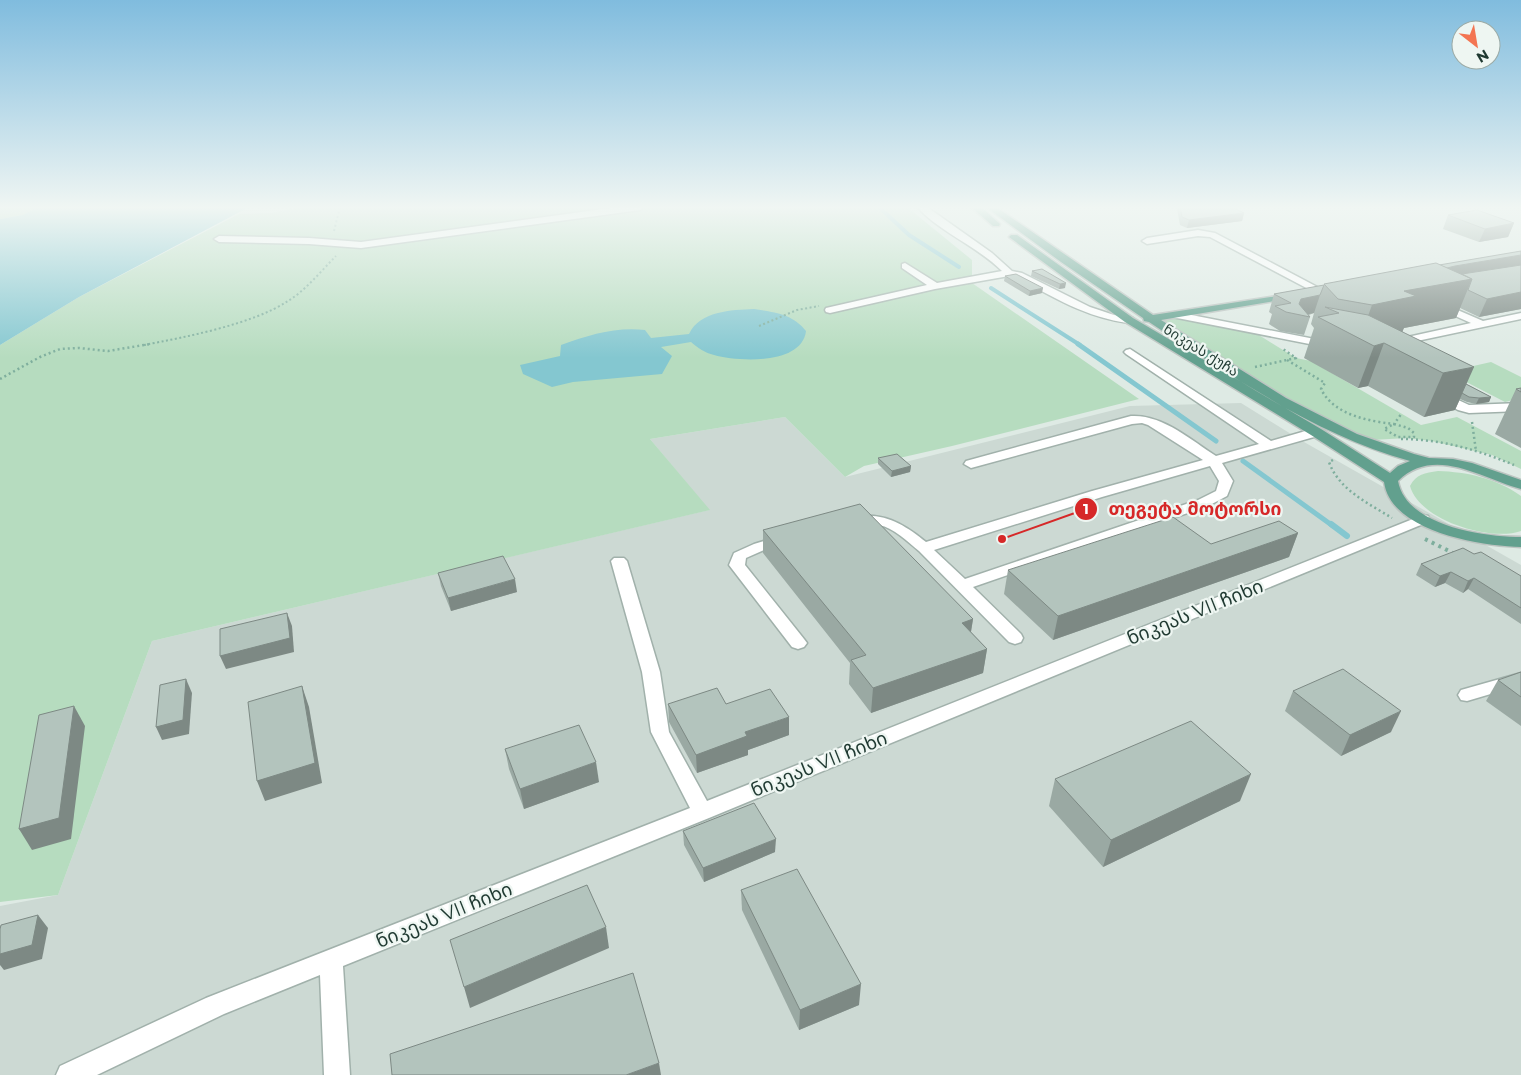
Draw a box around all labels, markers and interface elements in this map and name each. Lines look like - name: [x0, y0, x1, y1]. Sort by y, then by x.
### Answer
- north arrow: [1451, 20, 1501, 70]
- text: N: [1473, 46, 1492, 67]
- street label: ნიკეას ქუჩა: [1160, 320, 1242, 380]
- callout: თეგეტა მოტორსი: [1074, 492, 1292, 525]
- text: თეგეტა მოტორსი: [1109, 498, 1282, 520]
- text: 1: [1083, 499, 1089, 518]
- street label: ნიკეას VII ჩიხი: [1123, 574, 1267, 650]
- street label: ნიკეას VII ჩიხი: [747, 726, 891, 802]
- street label: ნიკეას VII ჩიხი: [372, 877, 516, 953]

